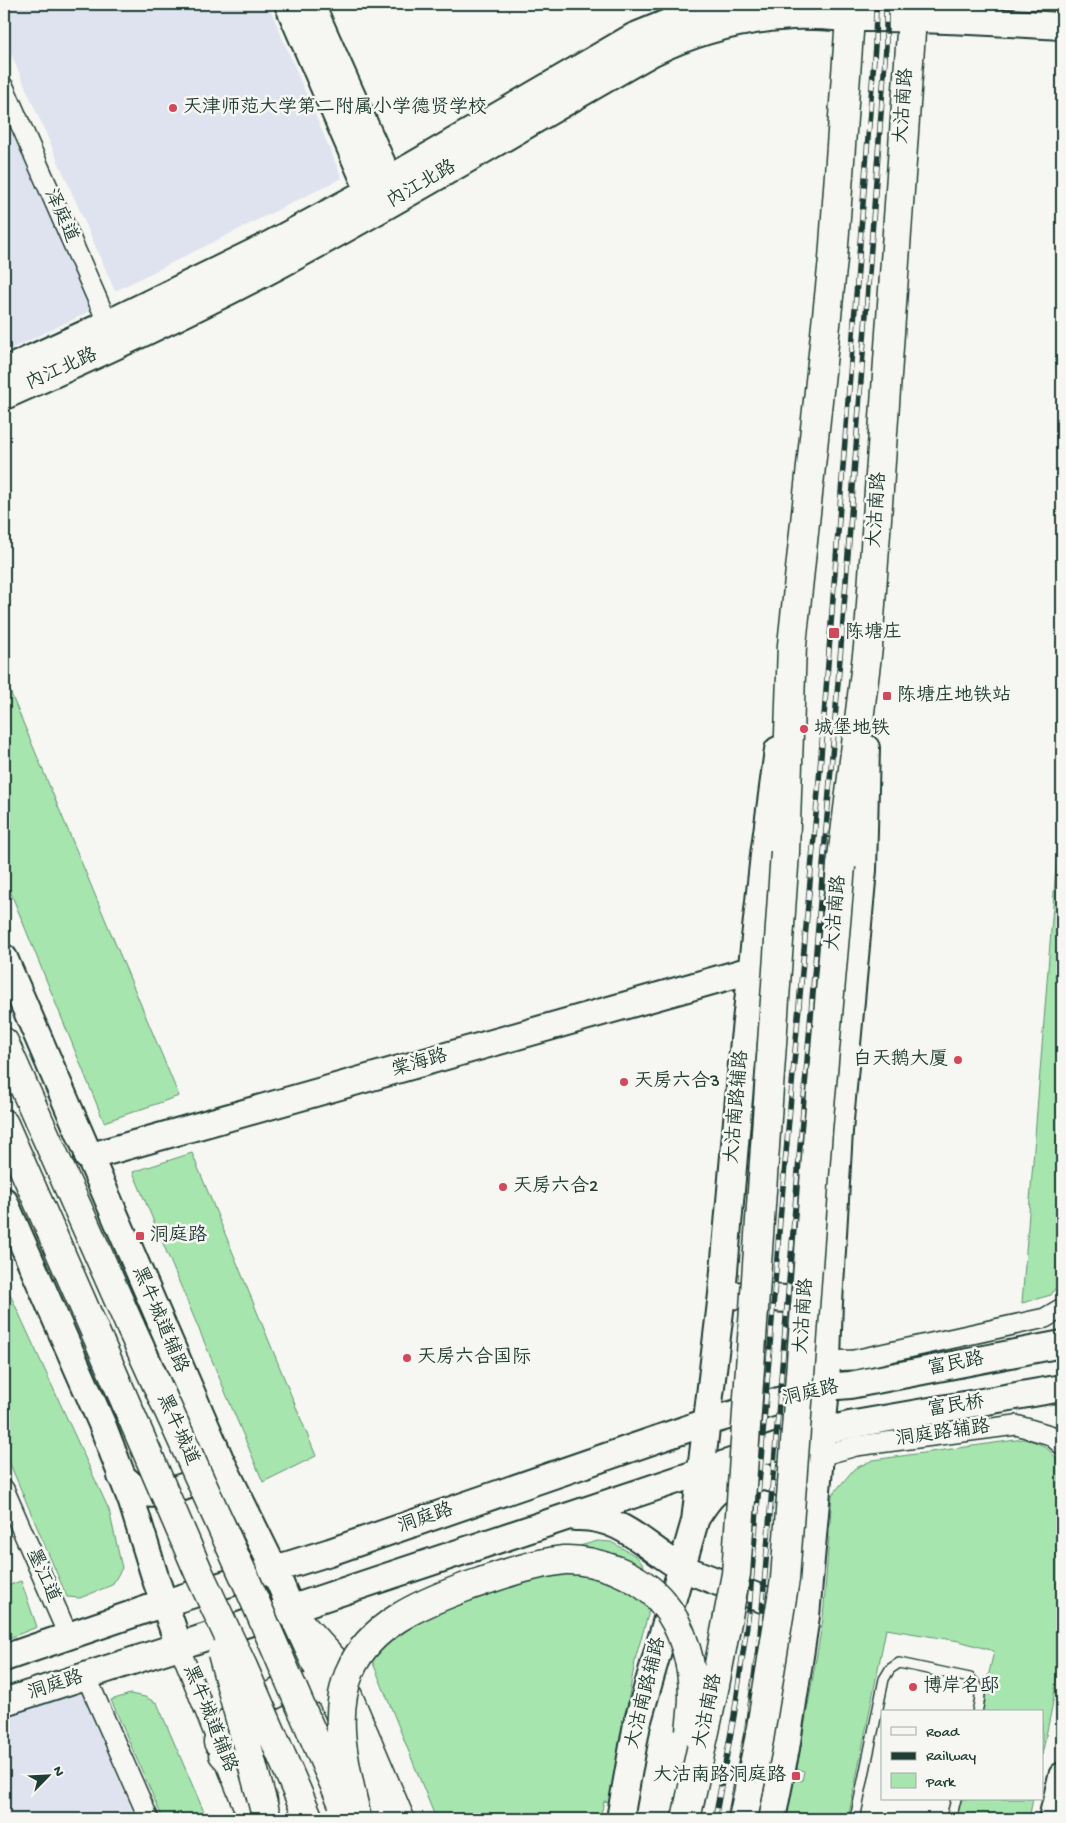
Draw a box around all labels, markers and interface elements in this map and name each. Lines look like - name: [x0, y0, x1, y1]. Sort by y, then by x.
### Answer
- street label: 大沽南路: [890, 67, 919, 145]
- place label: 天津师范大学第二附属小学德贤学校: [183, 96, 487, 120]
- marker: 天津师范大学第二附属小学德贤学校: [167, 102, 179, 114]
- street label: 内江北路: [383, 155, 461, 214]
- street label: 泽庭道: [38, 185, 83, 247]
- street label: 内江北路: [22, 343, 101, 396]
- street label: 大沽南路: [863, 471, 892, 549]
- place label: 陈塘庄: [845, 621, 902, 645]
- marker: 陈塘庄: [827, 626, 841, 640]
- place label: 陈塘庄地铁站: [897, 684, 1011, 708]
- marker: 陈塘庄地铁站: [881, 690, 893, 702]
- place label: 城堡地铁: [814, 717, 890, 741]
- marker: 城堡地铁: [798, 723, 810, 735]
- street label: 大沽南路: [821, 874, 852, 952]
- street label: 棠海路: [389, 1044, 451, 1083]
- place label: 白天鹅大厦: [853, 1048, 948, 1072]
- street label: 大沽南路辅路: [721, 1049, 754, 1165]
- marker: 白天鹅大厦: [952, 1054, 964, 1066]
- place label: 天房六合3: [634, 1070, 720, 1094]
- marker: 天房六合3: [618, 1076, 630, 1088]
- place label: 天房六合2: [513, 1175, 598, 1199]
- marker: 天房六合2: [497, 1181, 509, 1193]
- place label: 洞庭路: [150, 1224, 207, 1248]
- marker: 洞庭路: [134, 1230, 146, 1242]
- street label: 黑牛城道辅路: [126, 1263, 193, 1377]
- street label: 大沽南路: [790, 1277, 819, 1355]
- place label: 天房六合国际: [417, 1346, 531, 1370]
- street label: 富民路: [926, 1347, 986, 1382]
- marker: 天房六合国际: [401, 1352, 413, 1364]
- street label: 洞庭路: [780, 1375, 841, 1412]
- street label: 黑牛城道: [151, 1390, 204, 1469]
- street label: 富民桥: [926, 1390, 986, 1423]
- street label: 洞庭路辅路: [894, 1415, 992, 1452]
- street label: 洞庭路: [395, 1498, 457, 1539]
- street label: 墨江道: [20, 1545, 65, 1607]
- street label: 大沽南路辅路: [621, 1635, 672, 1751]
- street label: 黑牛城道辅路: [177, 1661, 242, 1776]
- street label: 洞庭路: [25, 1665, 87, 1706]
- street label: 大沽南路: [689, 1671, 728, 1751]
- place label: 博岸名邸: [923, 1675, 999, 1699]
- marker: 博岸名邸: [907, 1681, 919, 1693]
- legend: [881, 1710, 1044, 1800]
- text: Road: [926, 1724, 960, 1742]
- text: Railway: [926, 1748, 977, 1766]
- north arrow: [22, 1750, 72, 1800]
- text: N: [48, 1764, 67, 1779]
- place label: 大沽南路洞庭路: [653, 1764, 786, 1788]
- marker: 大沽南路洞庭路: [790, 1770, 802, 1782]
- text: Park: [925, 1774, 956, 1792]

